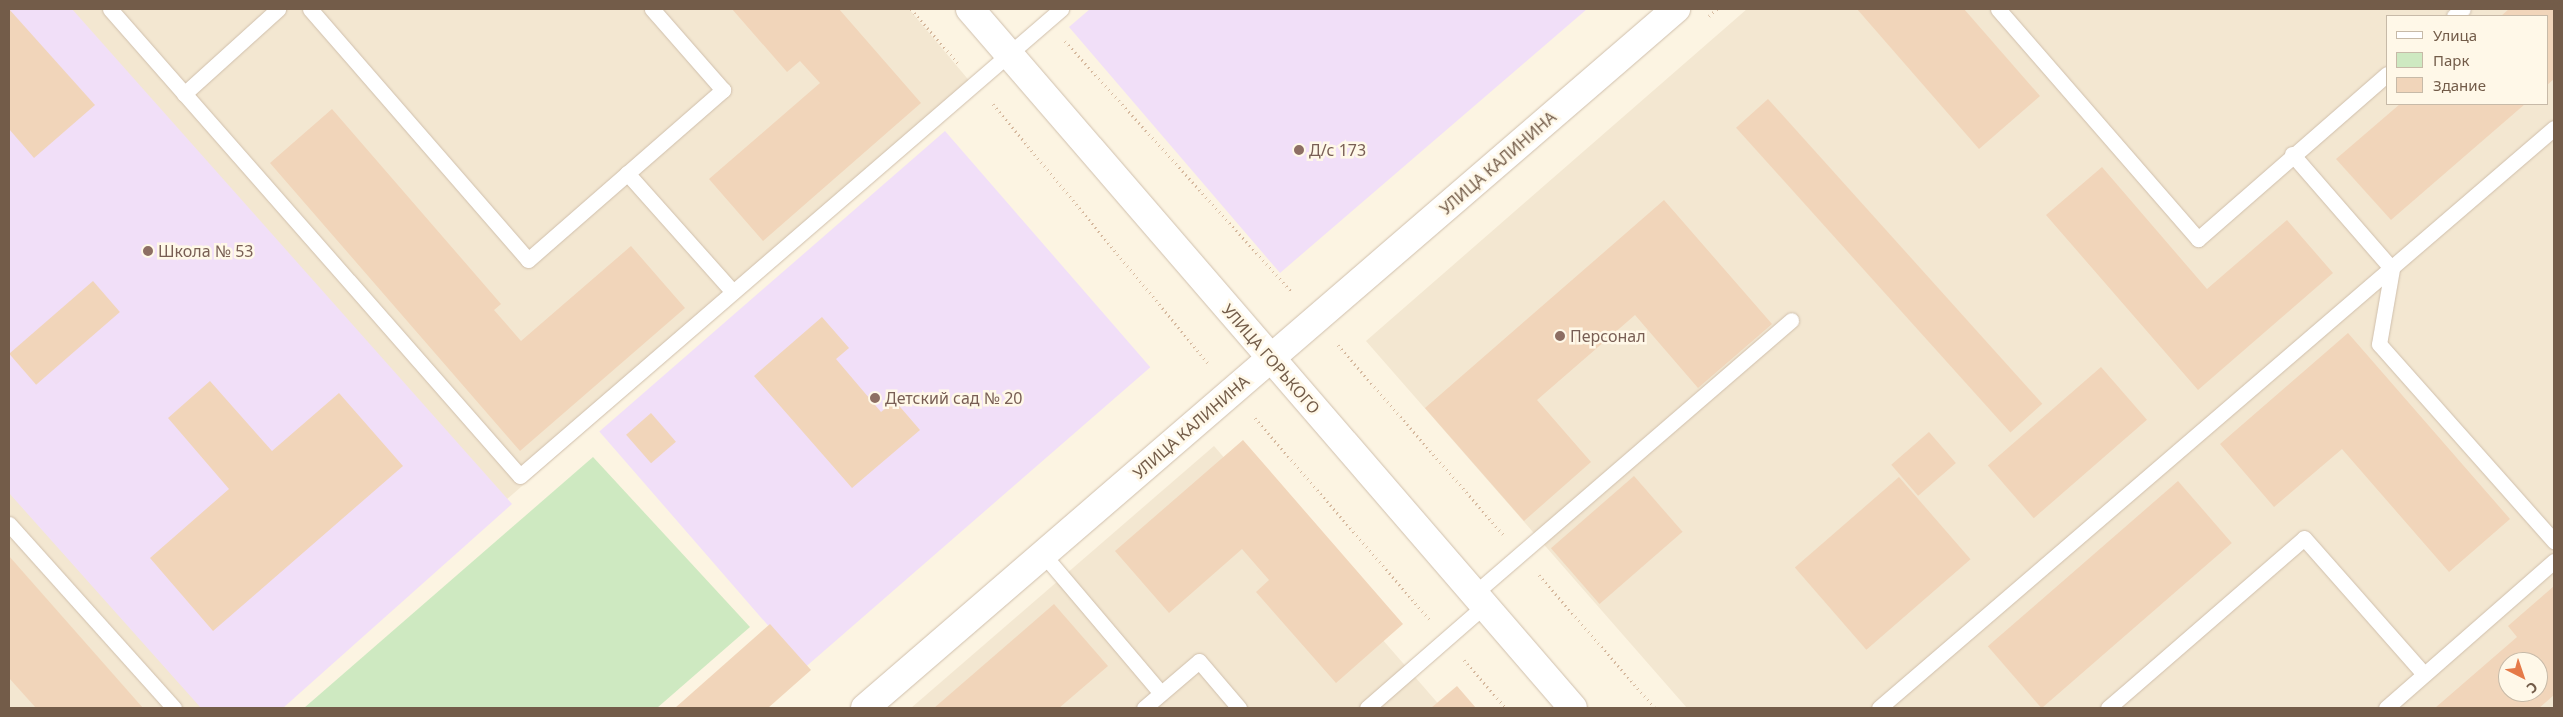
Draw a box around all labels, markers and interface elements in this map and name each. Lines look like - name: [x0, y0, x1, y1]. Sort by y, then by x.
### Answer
- legend: [2386, 15, 2548, 105]
- text: Улица: [2433, 25, 2477, 45]
- text: Парк: [2433, 50, 2469, 70]
- text: Здание: [2433, 75, 2486, 95]
- street label: УЛИЦА КАЛИНИНА: [1436, 107, 1560, 219]
- place label: Д/с 173: [1309, 140, 1366, 160]
- marker: Д/с 173: [1293, 144, 1305, 156]
- place label: Школа № 53: [158, 241, 253, 261]
- marker: Школа № 53: [142, 245, 154, 257]
- street label: УЛИЦА ГОРЬКОГО: [1218, 300, 1324, 418]
- place label: Персонал: [1570, 326, 1646, 346]
- marker: Персонал: [1554, 330, 1566, 342]
- street label: УЛИЦА КАЛИНИНА: [1129, 371, 1253, 483]
- place label: Детский сад № 20: [885, 388, 1022, 408]
- marker: Детский сад № 20: [869, 392, 881, 404]
- north arrow: [2498, 652, 2548, 702]
- text: С: [2523, 678, 2542, 698]

